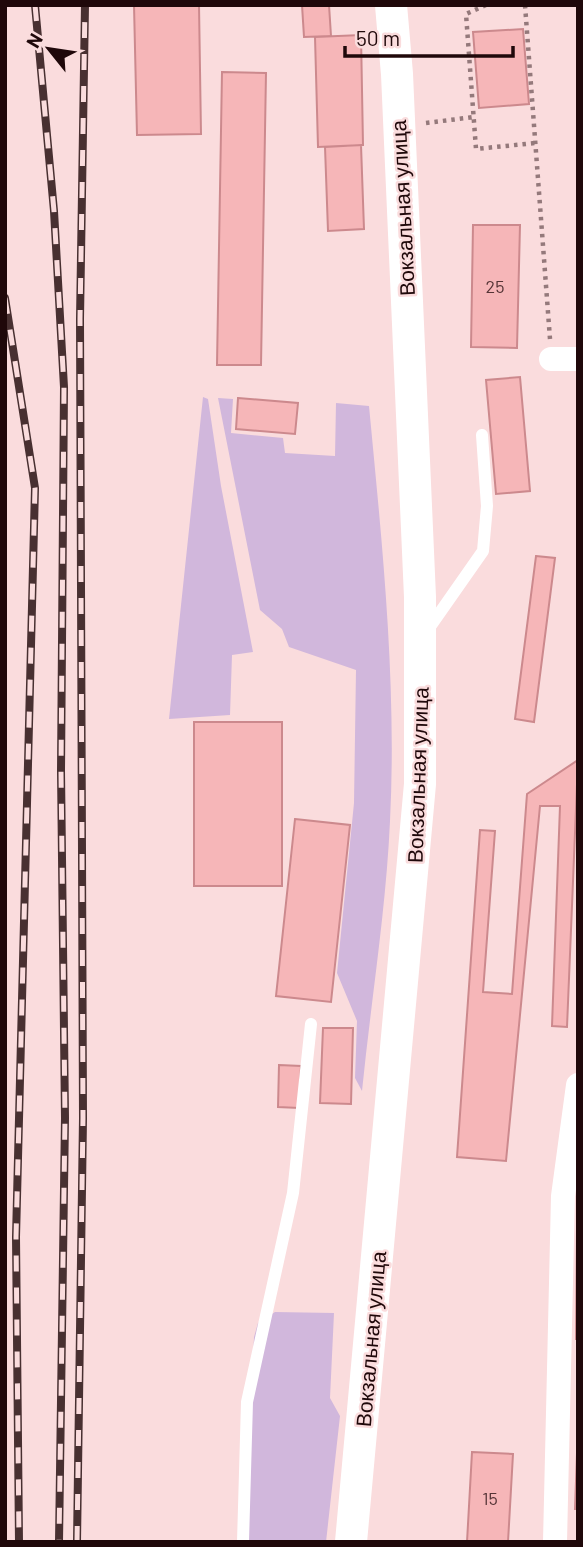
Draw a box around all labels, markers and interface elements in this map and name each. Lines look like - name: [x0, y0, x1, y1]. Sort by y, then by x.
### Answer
- north arrow: [14, 14, 84, 84]
- scale bar: [345, 14, 513, 58]
- text: 50 m: [356, 25, 400, 50]
- text: N: [21, 29, 47, 51]
- street label: Вокзальная улица: [385, 119, 419, 297]
- house number: 25: [486, 275, 504, 297]
- street label: Вокзальная улица: [401, 686, 433, 863]
- street label: Вокзальная улица: [350, 1250, 390, 1428]
- house number: 15: [482, 1487, 498, 1509]

